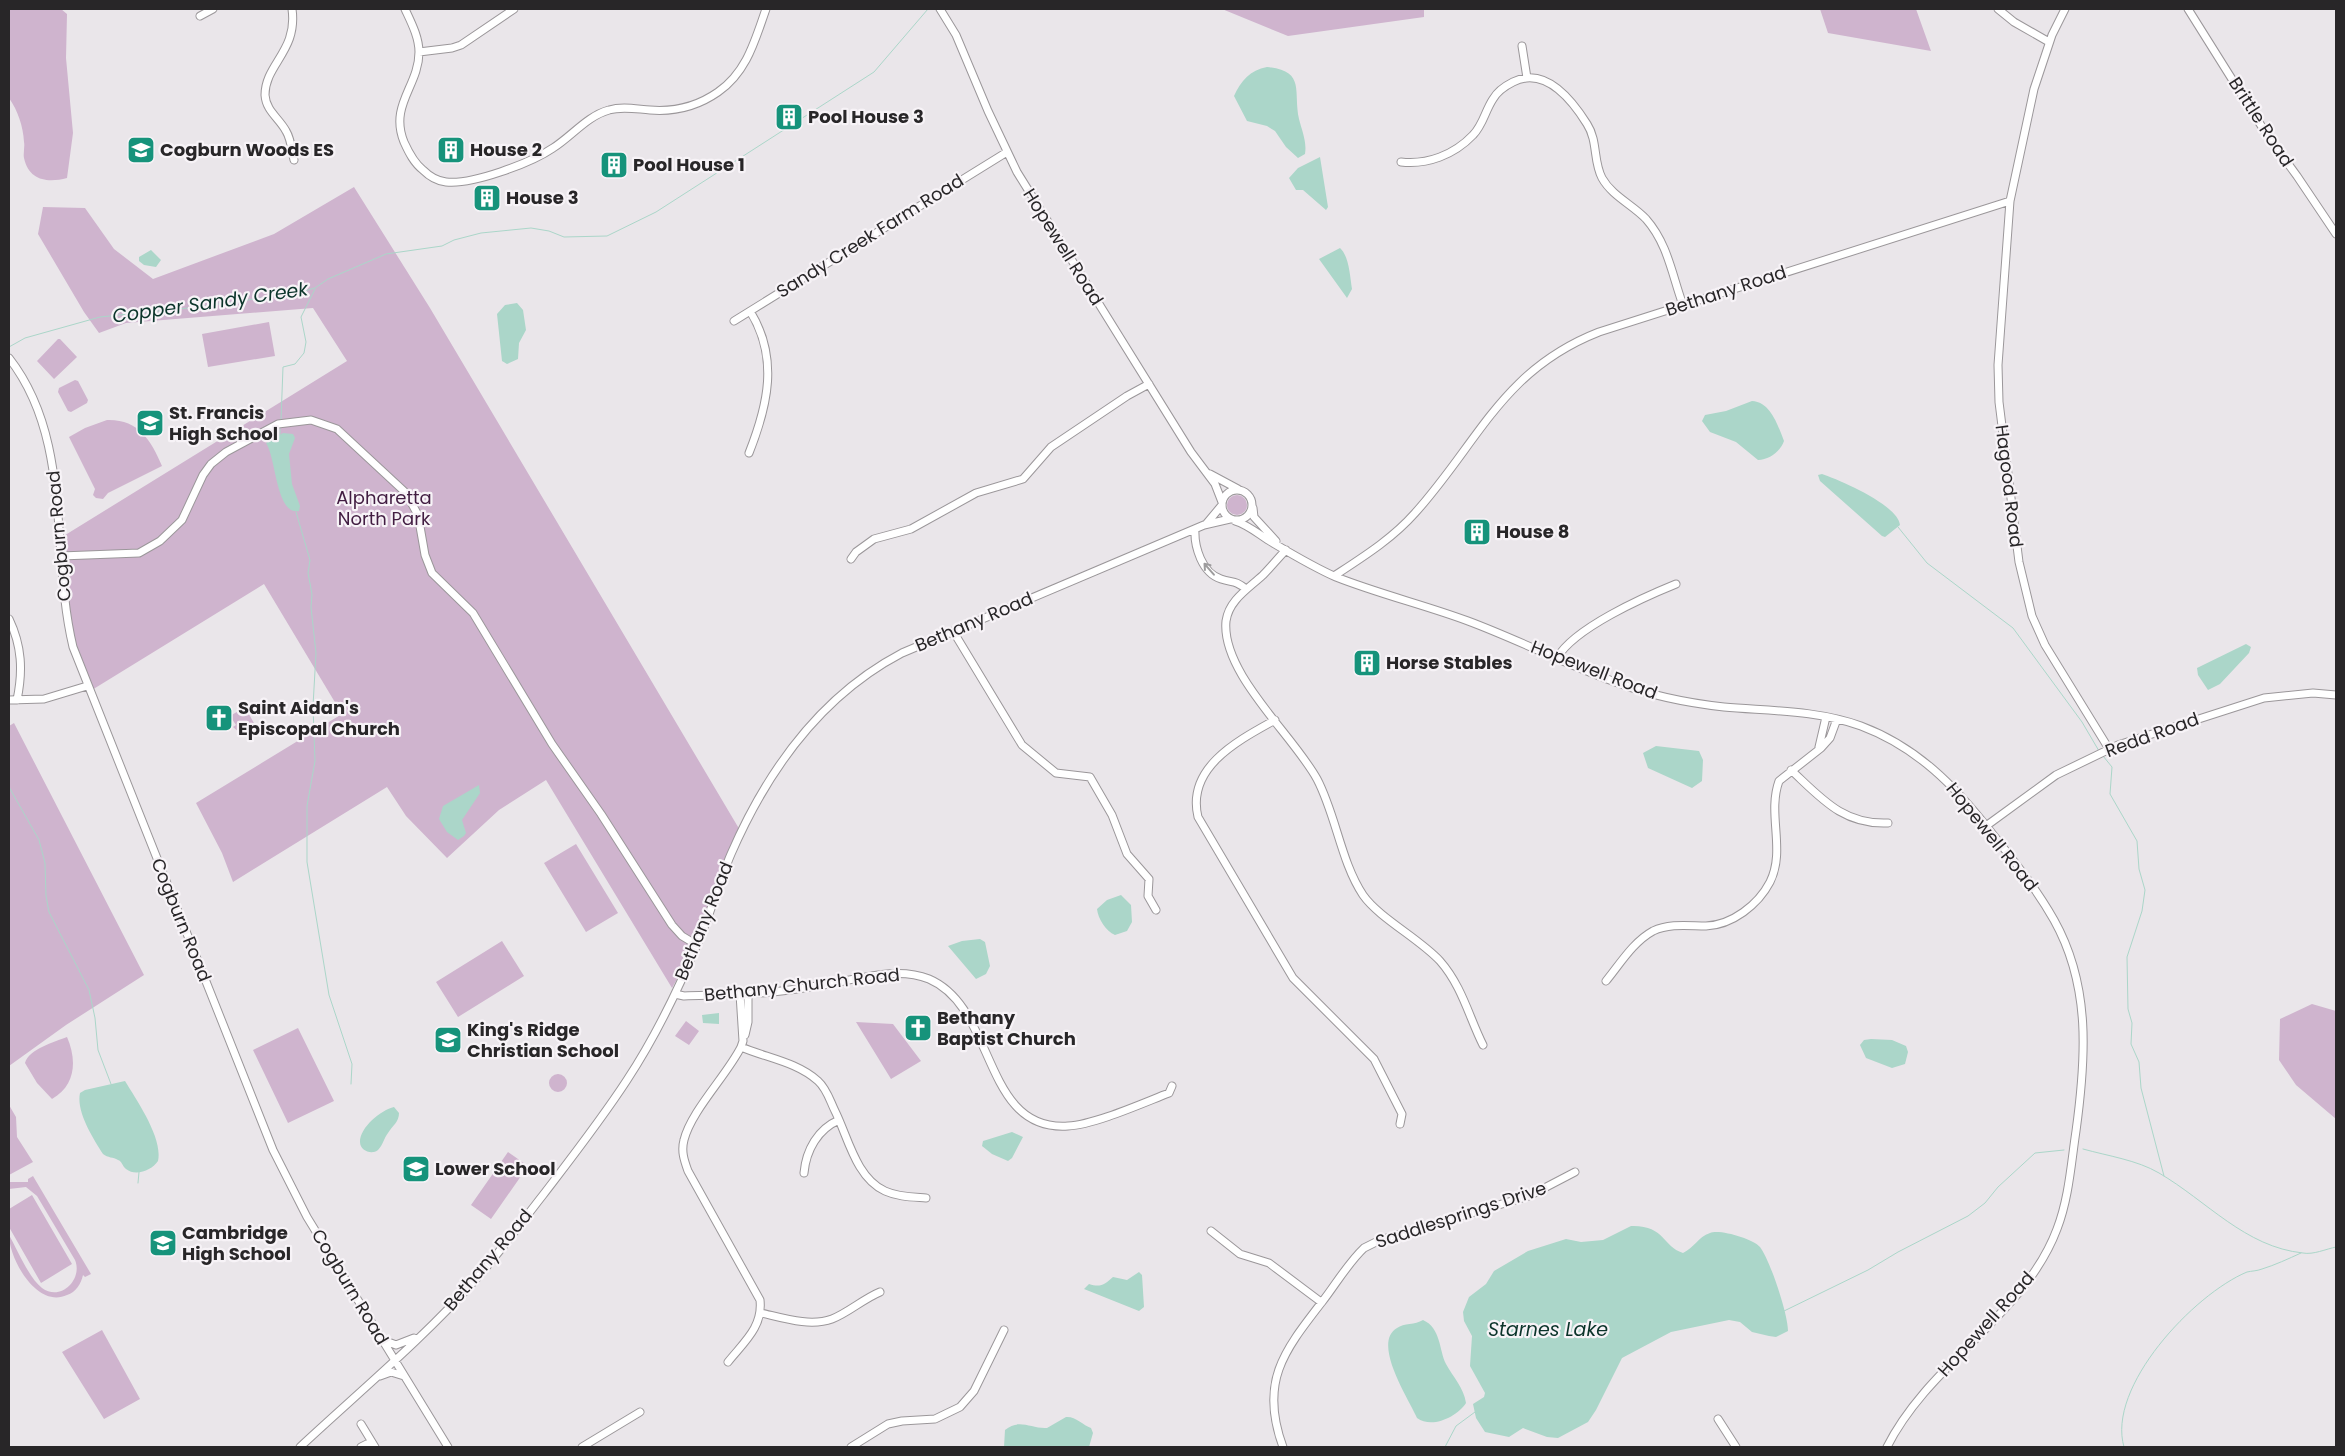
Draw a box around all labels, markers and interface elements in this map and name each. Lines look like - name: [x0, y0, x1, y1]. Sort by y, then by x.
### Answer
- street label: Brittle Road: [2223, 72, 2300, 172]
- building icon: Pool House 3: [774, 102, 804, 132]
- place label: Pool House 3: [808, 104, 924, 129]
- school or university icon: Cogburn Woods ES: [126, 135, 156, 165]
- building icon: House 2: [436, 135, 466, 165]
- place label: Cogburn Woods ES: [160, 137, 334, 162]
- place label: House 2: [470, 137, 542, 162]
- building icon: Pool House 1: [599, 150, 629, 180]
- place label: Pool House 1: [633, 152, 745, 177]
- street label: Sandy Creek Farm Road: [771, 168, 968, 304]
- building icon: House 3: [472, 183, 502, 213]
- street label: Hopewell Road: [1017, 183, 1109, 310]
- place label: House 3: [506, 185, 579, 210]
- street label: Bethany Road: [1662, 259, 1789, 322]
- water label: Copper Sandy Creek: [110, 275, 311, 330]
- place label: St. Francis High School: [169, 400, 278, 446]
- school or university icon: St. Francis High School: [135, 408, 165, 438]
- street label: Hagood Road: [1990, 423, 2029, 549]
- street label: Cogburn Road: [40, 470, 77, 602]
- park label: Alpharetta North Park: [336, 485, 432, 531]
- building icon: House 8: [1462, 517, 1492, 547]
- place label: House 8: [1496, 519, 1569, 544]
- one-way arrow: [1203, 562, 1215, 575]
- street label: Bethany Road: [911, 585, 1037, 658]
- street label: Hopewell Road: [1527, 634, 1661, 705]
- building icon: Horse Stables: [1352, 648, 1382, 678]
- place label: Horse Stables: [1386, 650, 1513, 675]
- place label: Saint Aidan's Episcopal Church: [238, 695, 400, 741]
- church icon: Saint Aidan's Episcopal Church: [204, 703, 234, 733]
- street label: Redd Road: [2101, 706, 2202, 763]
- street label: Hopewell Road: [1941, 777, 2044, 896]
- street label: Cogburn Road: [145, 854, 218, 985]
- street label: Bethany Road: [668, 858, 739, 984]
- street label: Bethany Church Road: [703, 962, 901, 1007]
- place label: Bethany Baptist Church: [937, 1005, 1076, 1051]
- church icon: Bethany Baptist Church: [903, 1013, 933, 1043]
- place label: King's Ridge Christian School: [467, 1017, 619, 1063]
- school or university icon: King's Ridge Christian School: [433, 1025, 463, 1055]
- school or university icon: Lower School: [401, 1154, 431, 1184]
- place label: Lower School: [435, 1156, 556, 1181]
- street label: Saddlesprings Drive: [1372, 1175, 1550, 1254]
- street label: Bethany Road: [438, 1203, 538, 1316]
- place label: Cambridge High School: [182, 1220, 291, 1266]
- street label: Cogburn Road: [306, 1224, 395, 1349]
- school or university icon: Cambridge High School: [148, 1228, 178, 1258]
- street label: Hopewell Road: [1932, 1266, 2040, 1382]
- water label: Starnes Lake: [1488, 1316, 1608, 1343]

